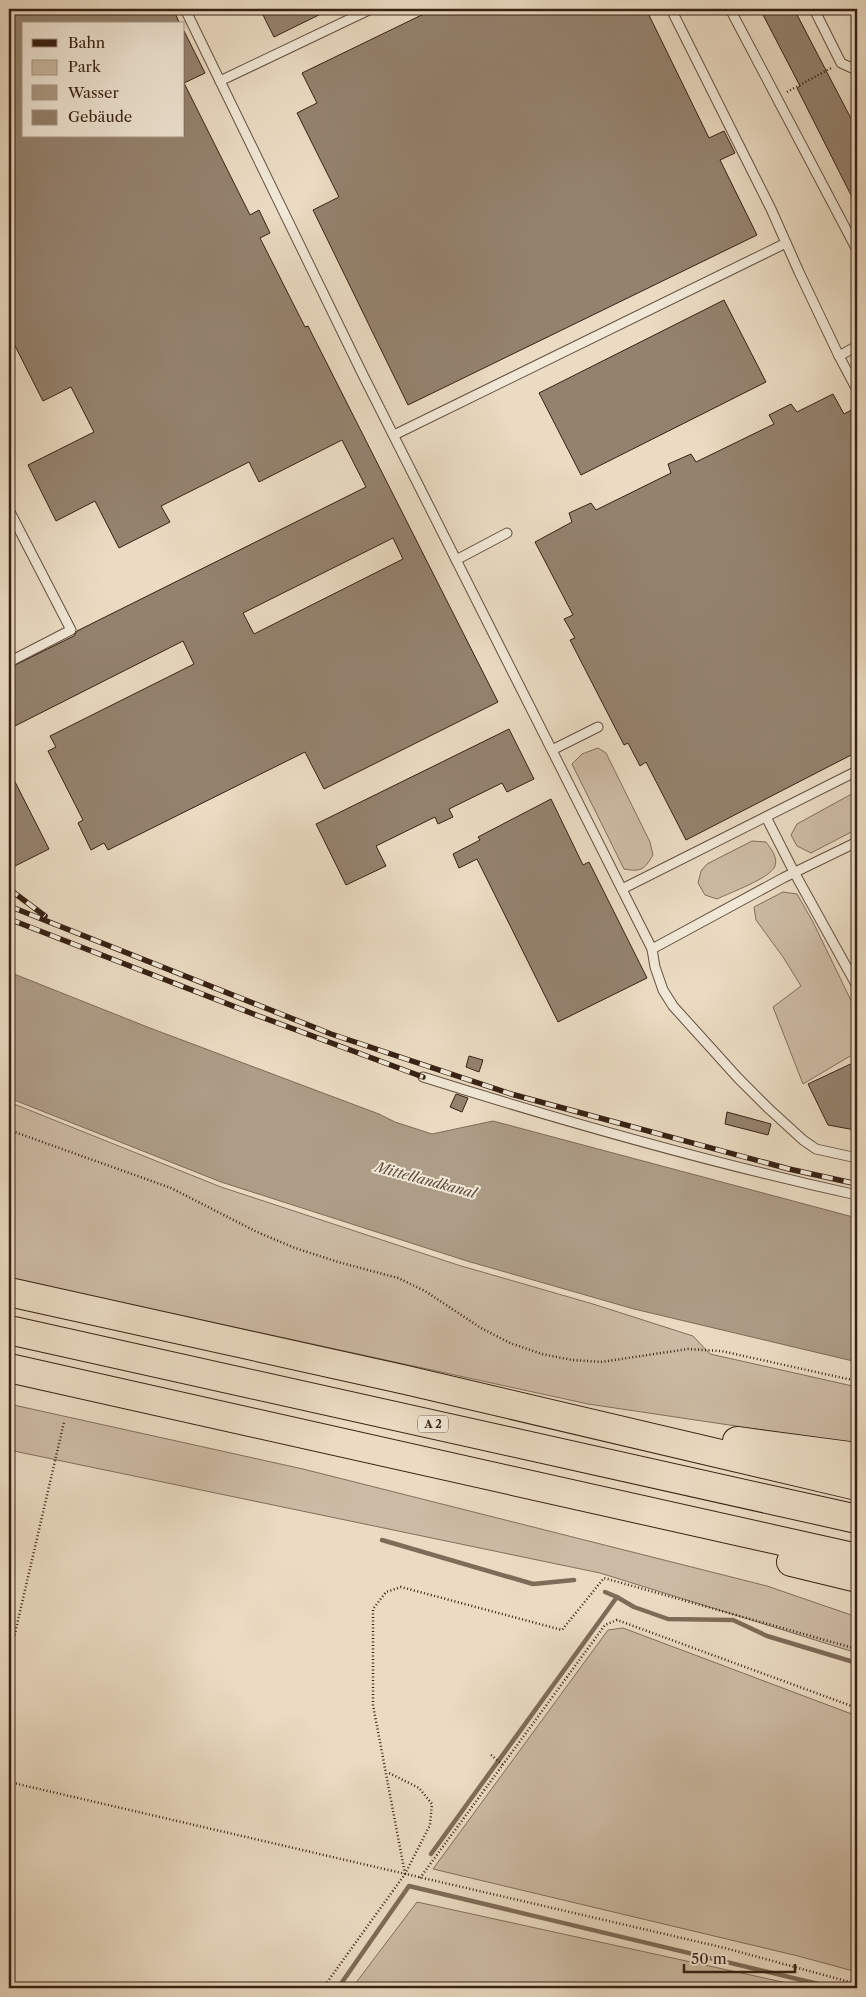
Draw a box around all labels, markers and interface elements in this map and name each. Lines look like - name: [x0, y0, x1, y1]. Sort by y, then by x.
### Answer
- legend: [22, 22, 185, 138]
- text: Bahn: [68, 33, 106, 52]
- text: Park: [68, 57, 102, 76]
- text: Wasser: [67, 83, 119, 102]
- text: Gebäude: [68, 107, 132, 126]
- water label: Mittellandkanal: [371, 1157, 480, 1203]
- road number: A 2: [418, 1416, 448, 1432]
- scale bar: [684, 1942, 795, 1974]
- text: 50 m: [691, 1949, 727, 1968]

